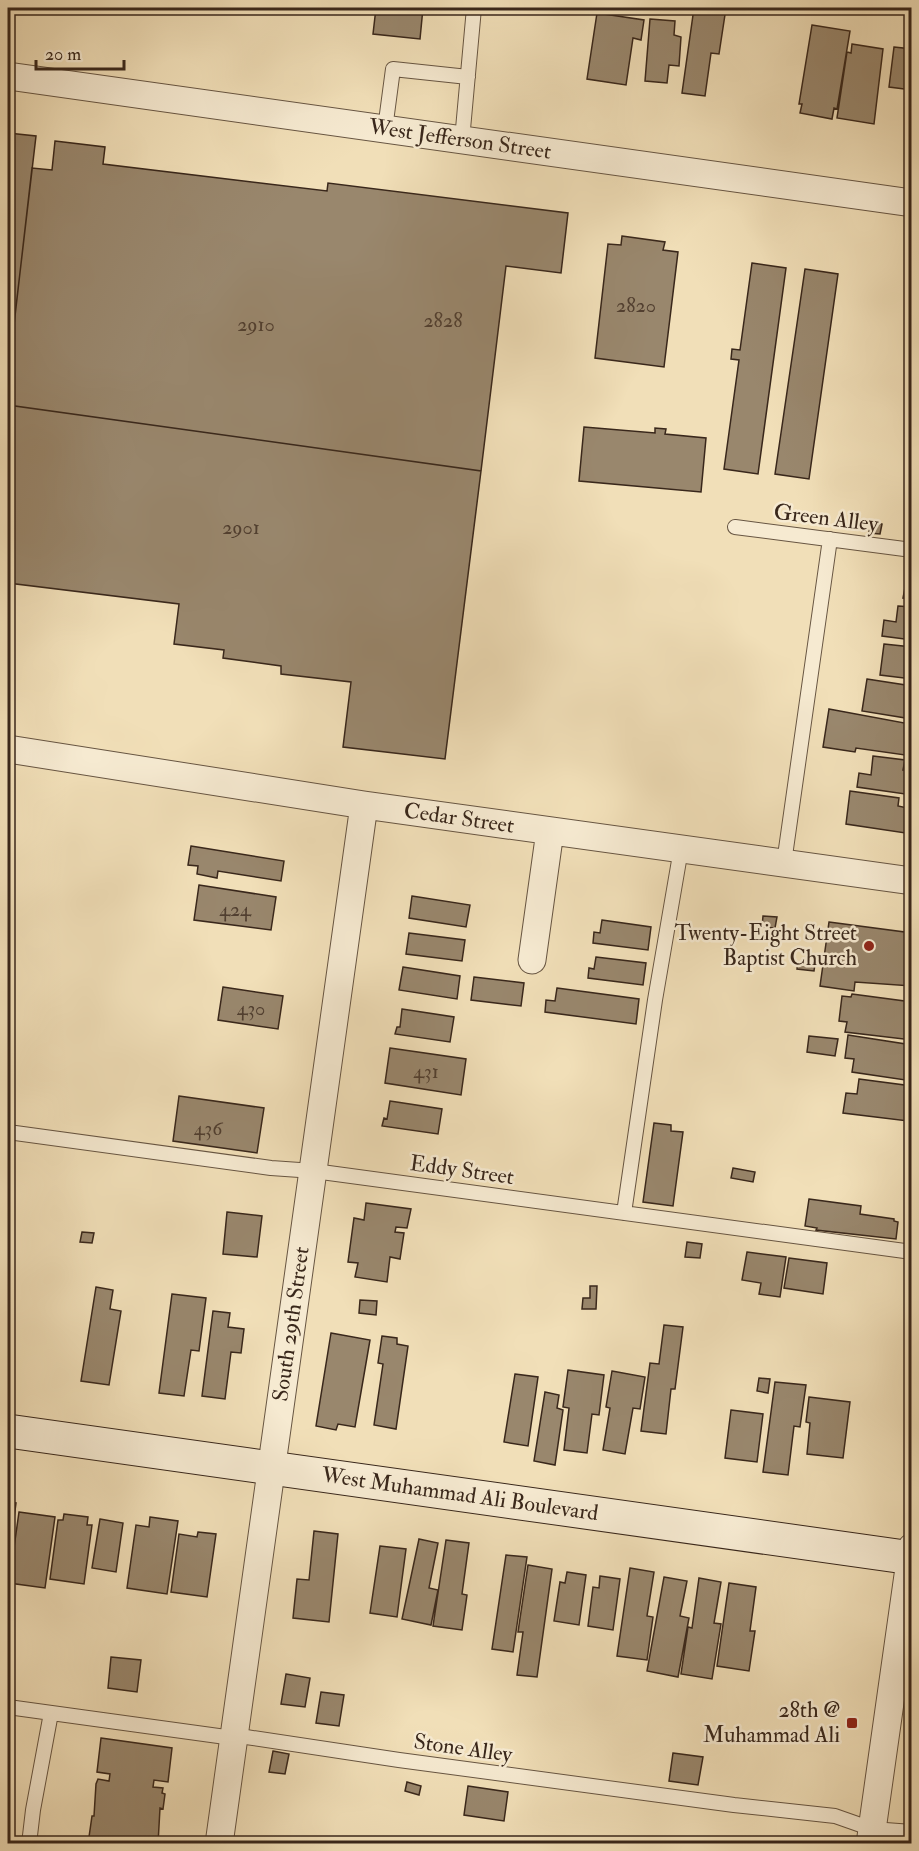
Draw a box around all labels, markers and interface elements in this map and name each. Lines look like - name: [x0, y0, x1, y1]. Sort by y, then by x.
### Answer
- scale bar: [36, 33, 124, 71]
- text: 20 m: [45, 43, 81, 66]
- street label: West Jefferson Street: [366, 112, 553, 166]
- house number: 2820: [616, 293, 656, 318]
- house number: 2828: [423, 308, 463, 333]
- house number: 2910: [237, 312, 275, 337]
- street label: Green Alley: [772, 498, 880, 538]
- house number: 2901: [222, 515, 260, 540]
- street label: Cedar Street: [402, 796, 516, 840]
- house number: 424: [219, 897, 252, 922]
- place label: Twenty-Eight Street Baptist Church: [674, 919, 857, 973]
- marker: Twenty-Eight Street Baptist Church: [862, 939, 876, 953]
- house number: 430: [237, 996, 265, 1021]
- house number: 431: [413, 1059, 439, 1084]
- house number: 436: [194, 1116, 223, 1141]
- street label: Eddy Street: [408, 1149, 516, 1191]
- street label: South 29th Street: [266, 1245, 316, 1403]
- street label: West Muhammad Ali Boulevard: [319, 1461, 600, 1527]
- place label: 28th @ Muhammad Ali: [703, 1696, 840, 1749]
- marker: 28th @ Muhammad Ali: [845, 1716, 859, 1730]
- street label: Stone Alley: [412, 1727, 514, 1769]

